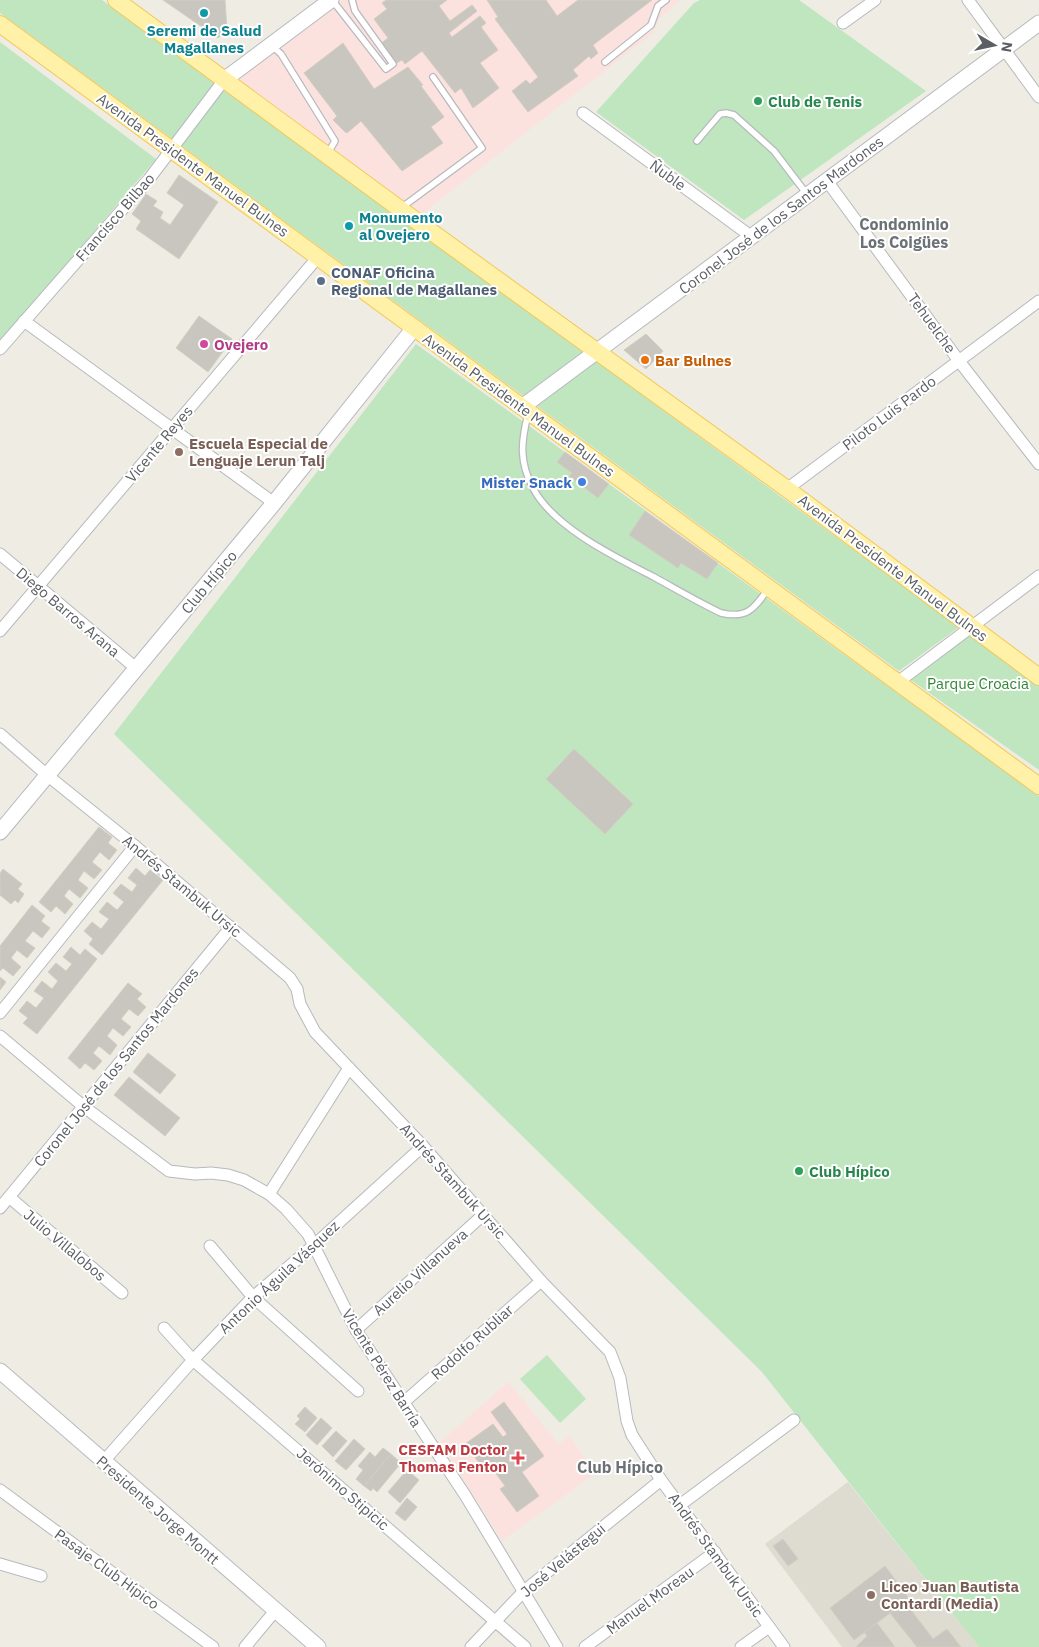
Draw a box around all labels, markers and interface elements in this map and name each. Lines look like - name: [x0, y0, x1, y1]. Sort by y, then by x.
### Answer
- marker: Seremi de Salud Magallanes: [198, 7, 210, 19]
- north arrow: [969, 20, 1019, 70]
- place label: Seremi de Salud Magallanes: [146, 21, 262, 57]
- text: N: [997, 41, 1017, 53]
- street label: Avenida Presidente Manuel Bulnes: [93, 89, 293, 241]
- place label: Club de Tenis: [768, 92, 862, 111]
- marker: Club de Tenis: [752, 95, 764, 107]
- street label: Coronel José de los Santos Mardones: [675, 132, 887, 298]
- street label: Ñuble: [646, 156, 690, 194]
- street label: Francisco Bilbao: [71, 169, 159, 265]
- place label: Monumento al Ovejero: [359, 208, 443, 244]
- district label: Condominio Los Coigües: [859, 214, 949, 252]
- marker: Monumento al Ovejero: [343, 220, 355, 232]
- place label: CONAF Oficina Regional de Magallanes: [331, 263, 497, 299]
- marker: CONAF Oficina Regional de Magallanes: [315, 275, 327, 287]
- street label: Tehuelche: [904, 289, 960, 357]
- street label: Avenida Presidente Manuel Bulnes: [419, 329, 619, 481]
- place label: Ovejero: [214, 335, 268, 354]
- marker: Ovejero: [198, 338, 210, 350]
- place label: Bar Bulnes: [655, 351, 732, 370]
- marker: Bar Bulnes: [639, 354, 651, 366]
- street label: Piloto Luis Pardo: [838, 372, 940, 454]
- street label: Vicente Reyes: [121, 402, 197, 486]
- place label: Escuela Especial de Lenguaje Lerun Talj: [189, 434, 328, 470]
- marker: Escuela Especial de Lenguaje Lerun Talj: [173, 446, 185, 458]
- place label: Mister Snack: [481, 473, 572, 492]
- marker: Mister Snack: [576, 476, 588, 488]
- street label: Avenida Presidente Manuel Bulnes: [794, 490, 992, 646]
- street label: Club Hípico: [177, 546, 241, 618]
- street label: Diego Barros Arana: [12, 563, 124, 661]
- park label: Parque Croacia: [927, 674, 1029, 693]
- street label: Andrés Stambuk Ursic: [119, 831, 246, 942]
- street label: Coronel José de los Santos Mardones: [30, 963, 202, 1171]
- street label: Andrés Stambuk Ursic: [396, 1119, 510, 1243]
- place label: Club Hípico: [809, 1162, 890, 1181]
- marker: Club Hípico: [793, 1165, 805, 1177]
- street label: Julio Villalobos: [20, 1205, 110, 1285]
- street label: Antonio Águila Vásquez: [215, 1216, 343, 1338]
- street label: Aurelio Villanueva: [369, 1224, 471, 1320]
- street label: Rodolfo Rubliar: [427, 1300, 517, 1384]
- street label: Vicente Pérez Barría: [338, 1305, 426, 1431]
- place label: CESFAM Doctor Thomas Fenton: [398, 1440, 507, 1476]
- street label: Jerónimo Stipicic: [293, 1444, 393, 1535]
- marker: CESFAM Doctor Thomas Fenton: [511, 1451, 525, 1465]
- street label: Presidente Jorge Montt: [93, 1452, 223, 1568]
- district label: Club Hípico: [577, 1457, 663, 1477]
- street label: Andrés Stambuk Ursic: [664, 1489, 768, 1621]
- street label: José Velástegui: [517, 1519, 609, 1601]
- street label: Pasaje Club Hípico: [51, 1525, 163, 1613]
- street label: Manuel Moreau: [602, 1562, 698, 1638]
- place label: Liceo Juan Bautista Contardi (Media): [881, 1577, 1019, 1613]
- marker: Liceo Juan Bautista Contardi (Media): [865, 1589, 877, 1601]

